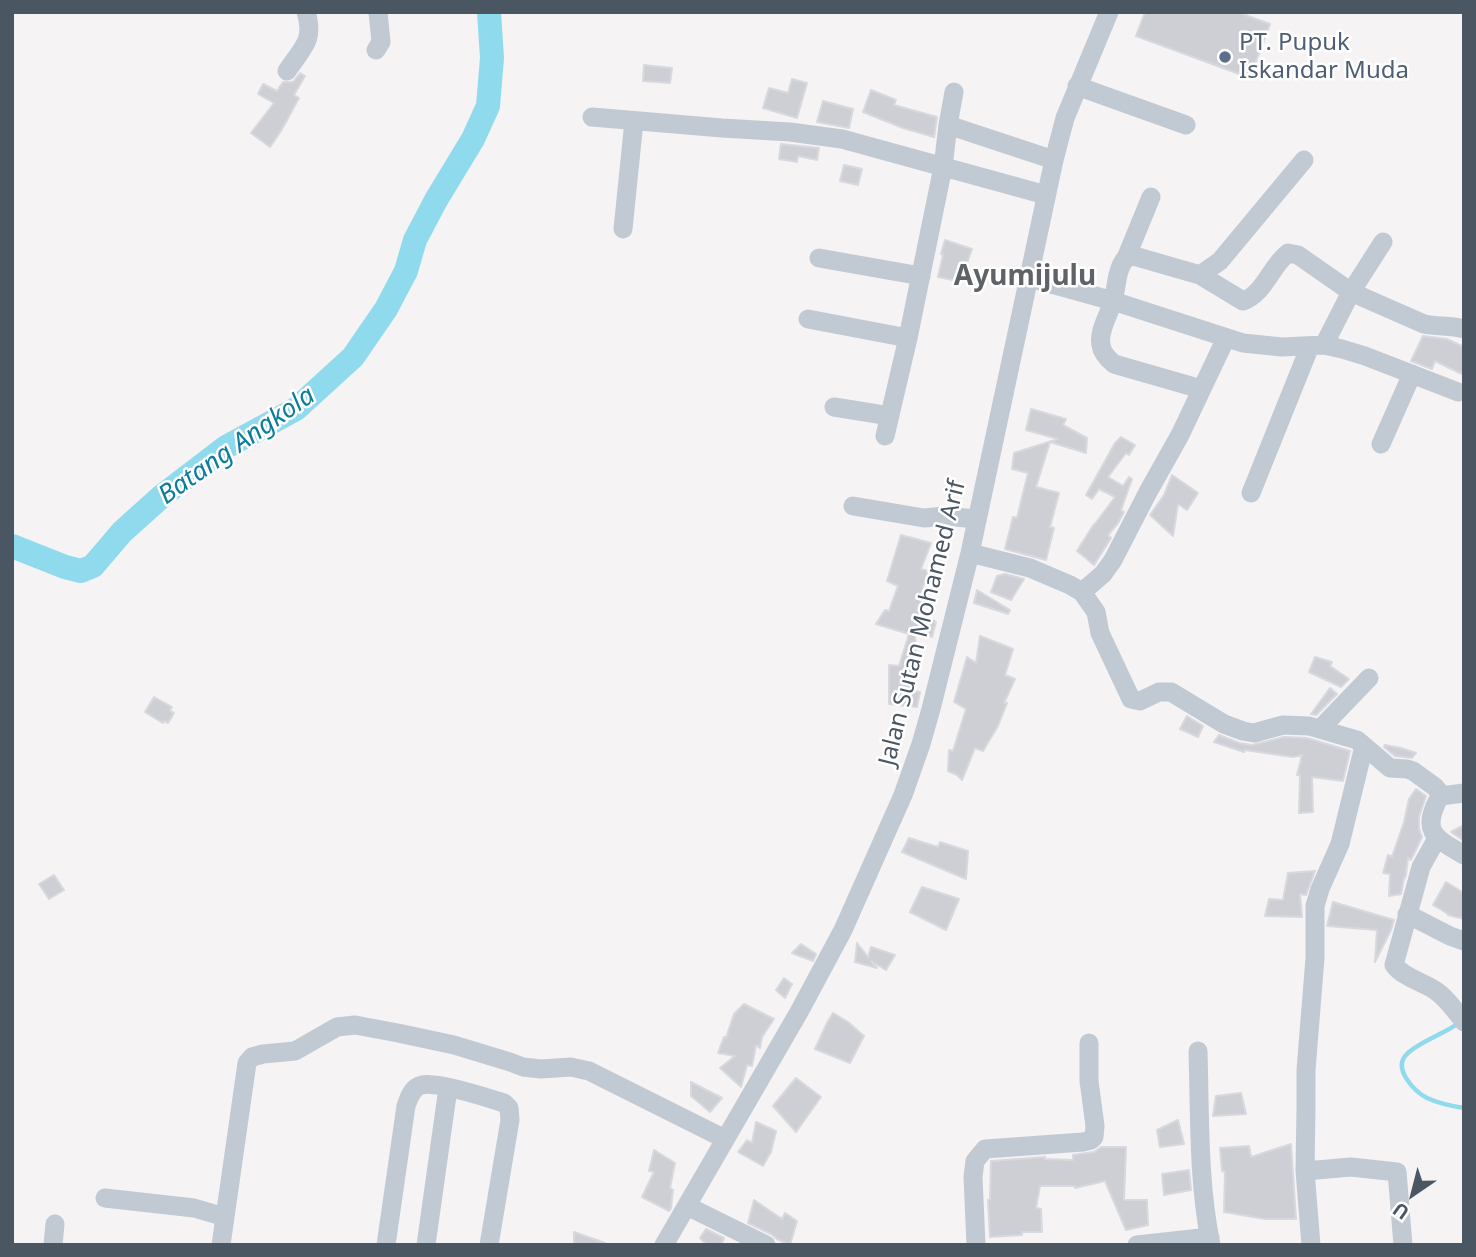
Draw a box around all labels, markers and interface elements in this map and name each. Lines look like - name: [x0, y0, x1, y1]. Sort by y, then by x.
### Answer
- place label: PT. Pupuk Iskandar Muda: [1239, 29, 1409, 85]
- marker: PT. Pupuk Iskandar Muda: [1217, 49, 1233, 65]
- district label: Ayumijulu: [954, 260, 1096, 294]
- water label: Batang Angkola: [153, 381, 321, 511]
- street label: Jalan Sutan Mohamed Arif: [874, 477, 972, 769]
- north arrow: [1378, 1159, 1448, 1229]
- text: U: [1388, 1196, 1414, 1226]

